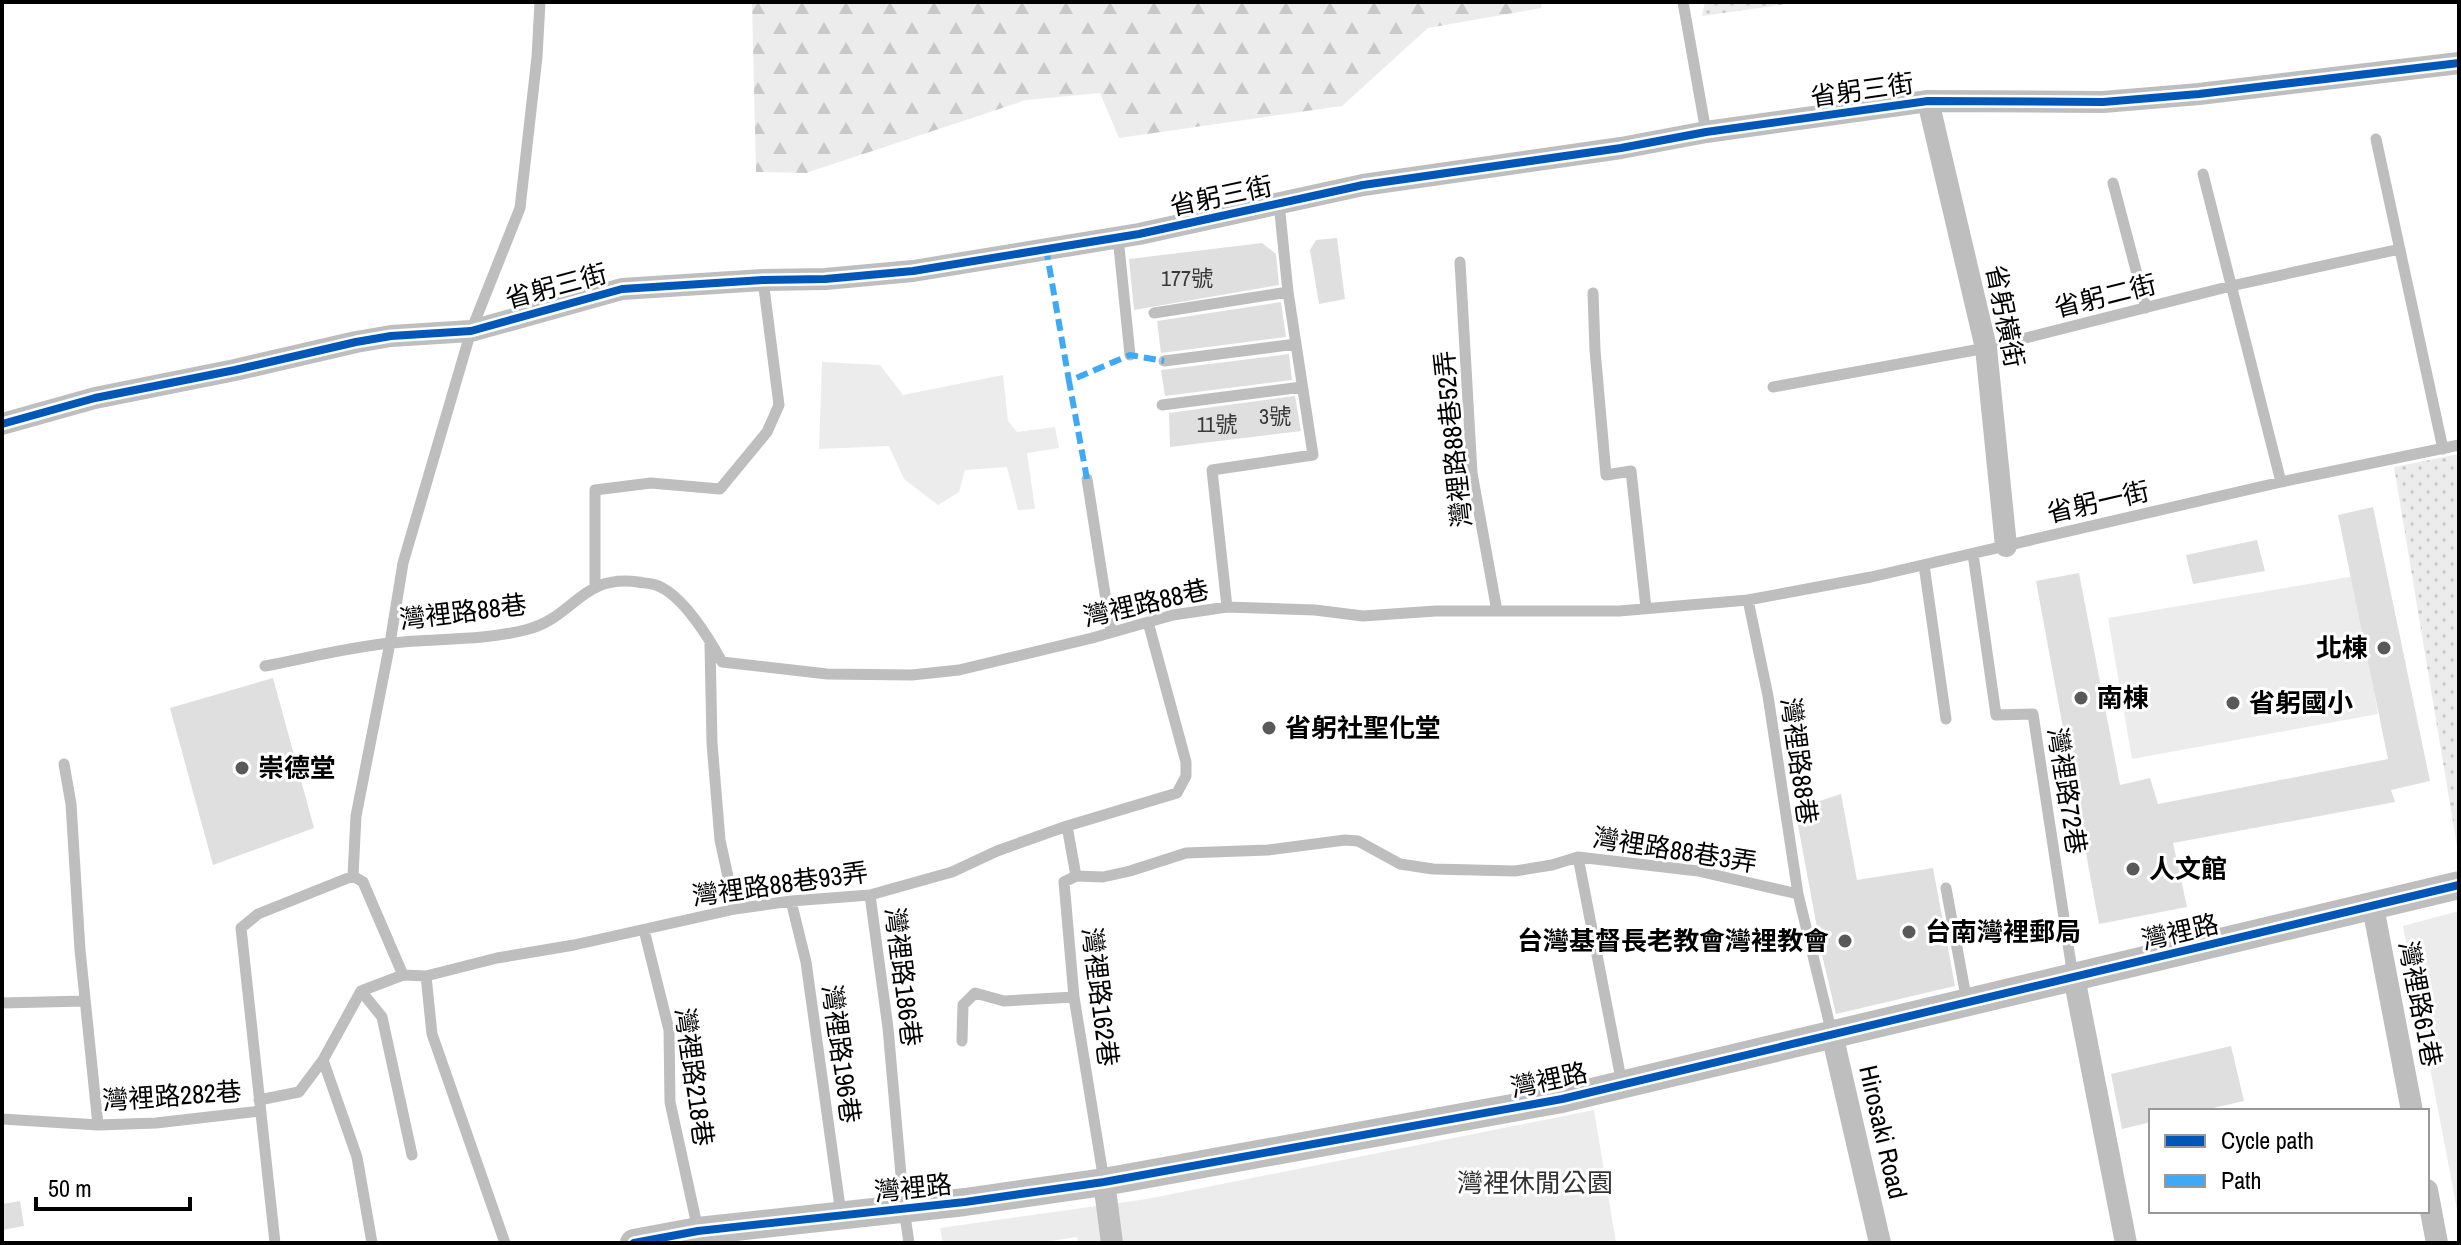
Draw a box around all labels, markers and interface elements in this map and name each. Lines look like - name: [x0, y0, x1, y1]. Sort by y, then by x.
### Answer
- street label: 省躬三街: [1808, 65, 1916, 114]
- street label: 省躬三街: [1166, 168, 1275, 223]
- street label: 省躬三街: [501, 255, 611, 316]
- street label: 省躬橫街: [1978, 262, 2033, 370]
- house number: 177號: [1161, 263, 1213, 293]
- street label: 省躬二街: [2050, 266, 2160, 325]
- street label: 灣裡路88巷52弄: [1426, 349, 1479, 529]
- house number: 3號: [1259, 401, 1291, 431]
- house number: 11號: [1197, 409, 1237, 439]
- street label: 省躬一街: [2043, 473, 2152, 530]
- street label: 灣裡路88巷: [1080, 571, 1212, 634]
- street label: 灣裡路88巷: [397, 586, 528, 637]
- place label: 北棟: [2316, 630, 2368, 665]
- marker: 北棟: [2375, 639, 2393, 657]
- place label: 南棟: [2097, 680, 2149, 715]
- place label: 省躬國小: [2249, 685, 2353, 720]
- marker: 南棟: [2072, 689, 2090, 707]
- marker: 省躬國小: [2224, 694, 2242, 712]
- street label: 灣裡路88巷: [1773, 695, 1826, 827]
- place label: 省躬社聖化堂: [1285, 710, 1441, 745]
- marker: 省躬社聖化堂: [1260, 719, 1278, 737]
- street label: 灣裡路72巷: [2040, 725, 2095, 857]
- place label: 崇德堂: [258, 750, 336, 785]
- marker: 崇德堂: [233, 759, 251, 777]
- street label: 灣裡路88巷3弄: [1591, 819, 1760, 880]
- place label: 人文館: [2149, 851, 2227, 886]
- street label: 灣裡路88巷93弄: [690, 854, 870, 913]
- marker: 人文館: [2124, 860, 2142, 878]
- street label: 灣裡路186巷: [878, 906, 929, 1048]
- street label: 灣裡路: [2138, 906, 2222, 957]
- place label: 台南灣裡郵局: [1925, 914, 2081, 949]
- place label: 台灣基督長老教會灣裡教會: [1517, 923, 1829, 958]
- marker: 台南灣裡郵局: [1900, 923, 1918, 941]
- street label: 灣裡路162巷: [1075, 926, 1126, 1068]
- marker: 台灣基督長老教會灣裡教會: [1836, 932, 1854, 950]
- street label: 灣裡路61巷: [2391, 938, 2450, 1070]
- street label: 灣裡路196巷: [814, 982, 869, 1125]
- street label: 灣裡路218巷: [667, 1005, 722, 1148]
- street label: 灣裡路: [1507, 1054, 1591, 1105]
- street label: Hirosaki Road: [1851, 1062, 1916, 1202]
- street label: 灣裡路282巷: [101, 1073, 243, 1118]
- legend: [2149, 1109, 2429, 1213]
- text: Cycle path: [2221, 1124, 2314, 1156]
- scale bar: [36, 1161, 190, 1211]
- text: Path: [2221, 1164, 2262, 1196]
- park label: 灣裡休閒公園: [1457, 1165, 1613, 1200]
- street label: 灣裡路: [872, 1166, 954, 1209]
- text: 50 m: [48, 1172, 92, 1204]

